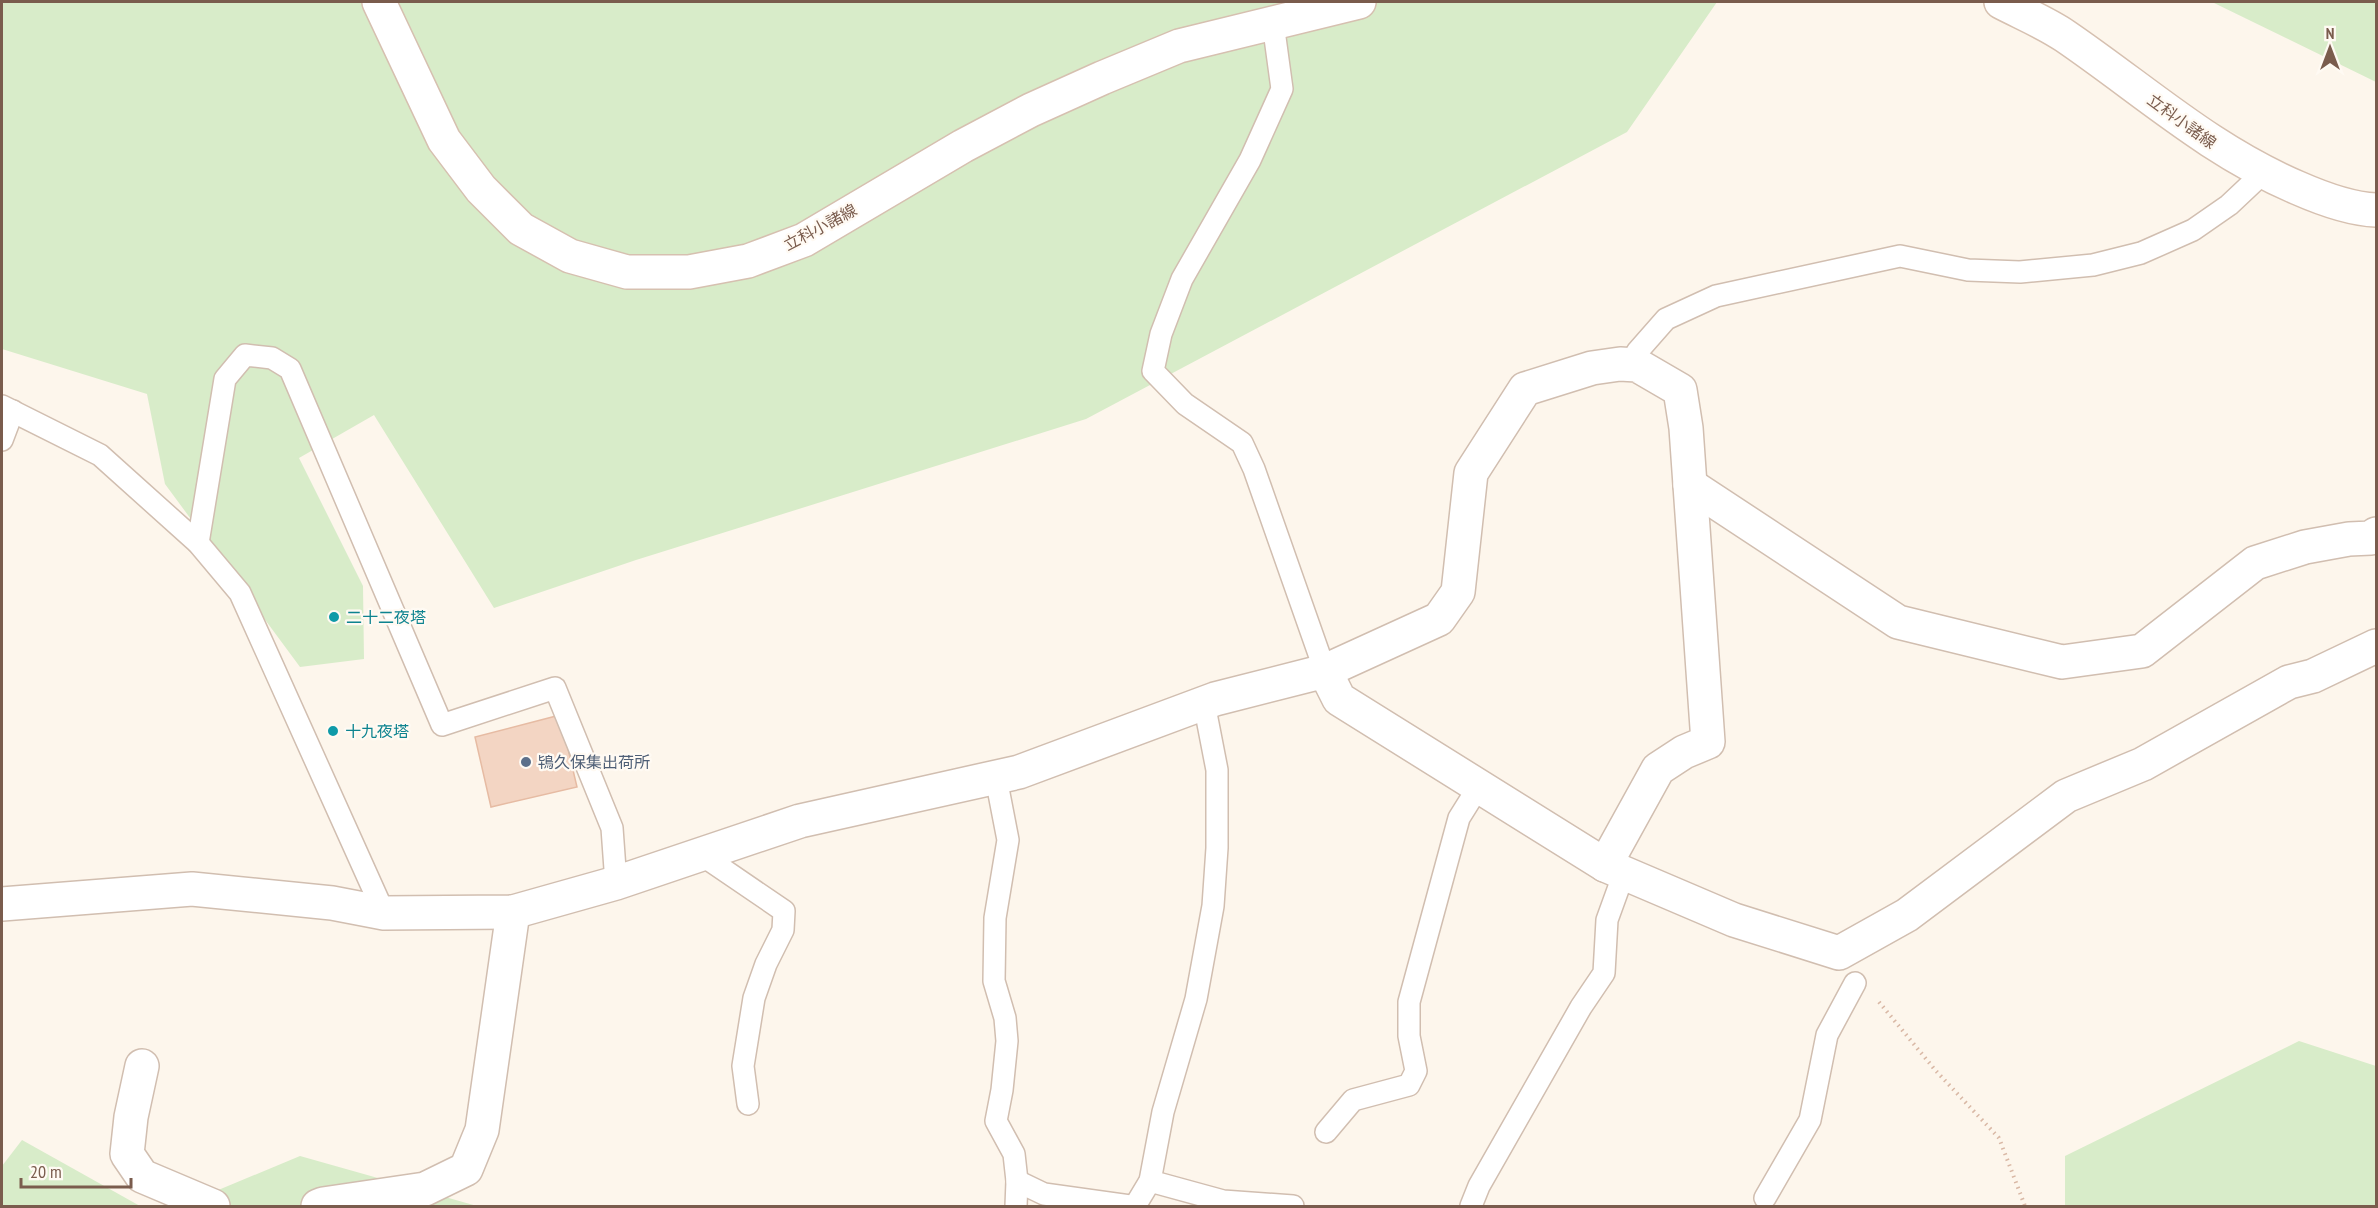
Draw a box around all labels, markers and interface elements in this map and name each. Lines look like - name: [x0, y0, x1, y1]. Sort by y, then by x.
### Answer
- north arrow: [2300, 18, 2360, 78]
- text: N: [2326, 23, 2334, 43]
- street label: 立科小諸線: [2144, 89, 2220, 153]
- street label: 立科小諸線: [780, 199, 860, 255]
- place label: 二十二夜塔: [346, 607, 426, 627]
- marker: 二十二夜塔: [327, 610, 341, 624]
- place label: 十九夜塔: [345, 721, 409, 741]
- marker: 十九夜塔: [326, 724, 340, 738]
- place label: 鴇久保集出荷所: [538, 752, 650, 772]
- marker: 鴇久保集出荷所: [519, 755, 533, 769]
- scale bar: [21, 1151, 130, 1189]
- text: 20 m: [30, 1160, 62, 1183]

